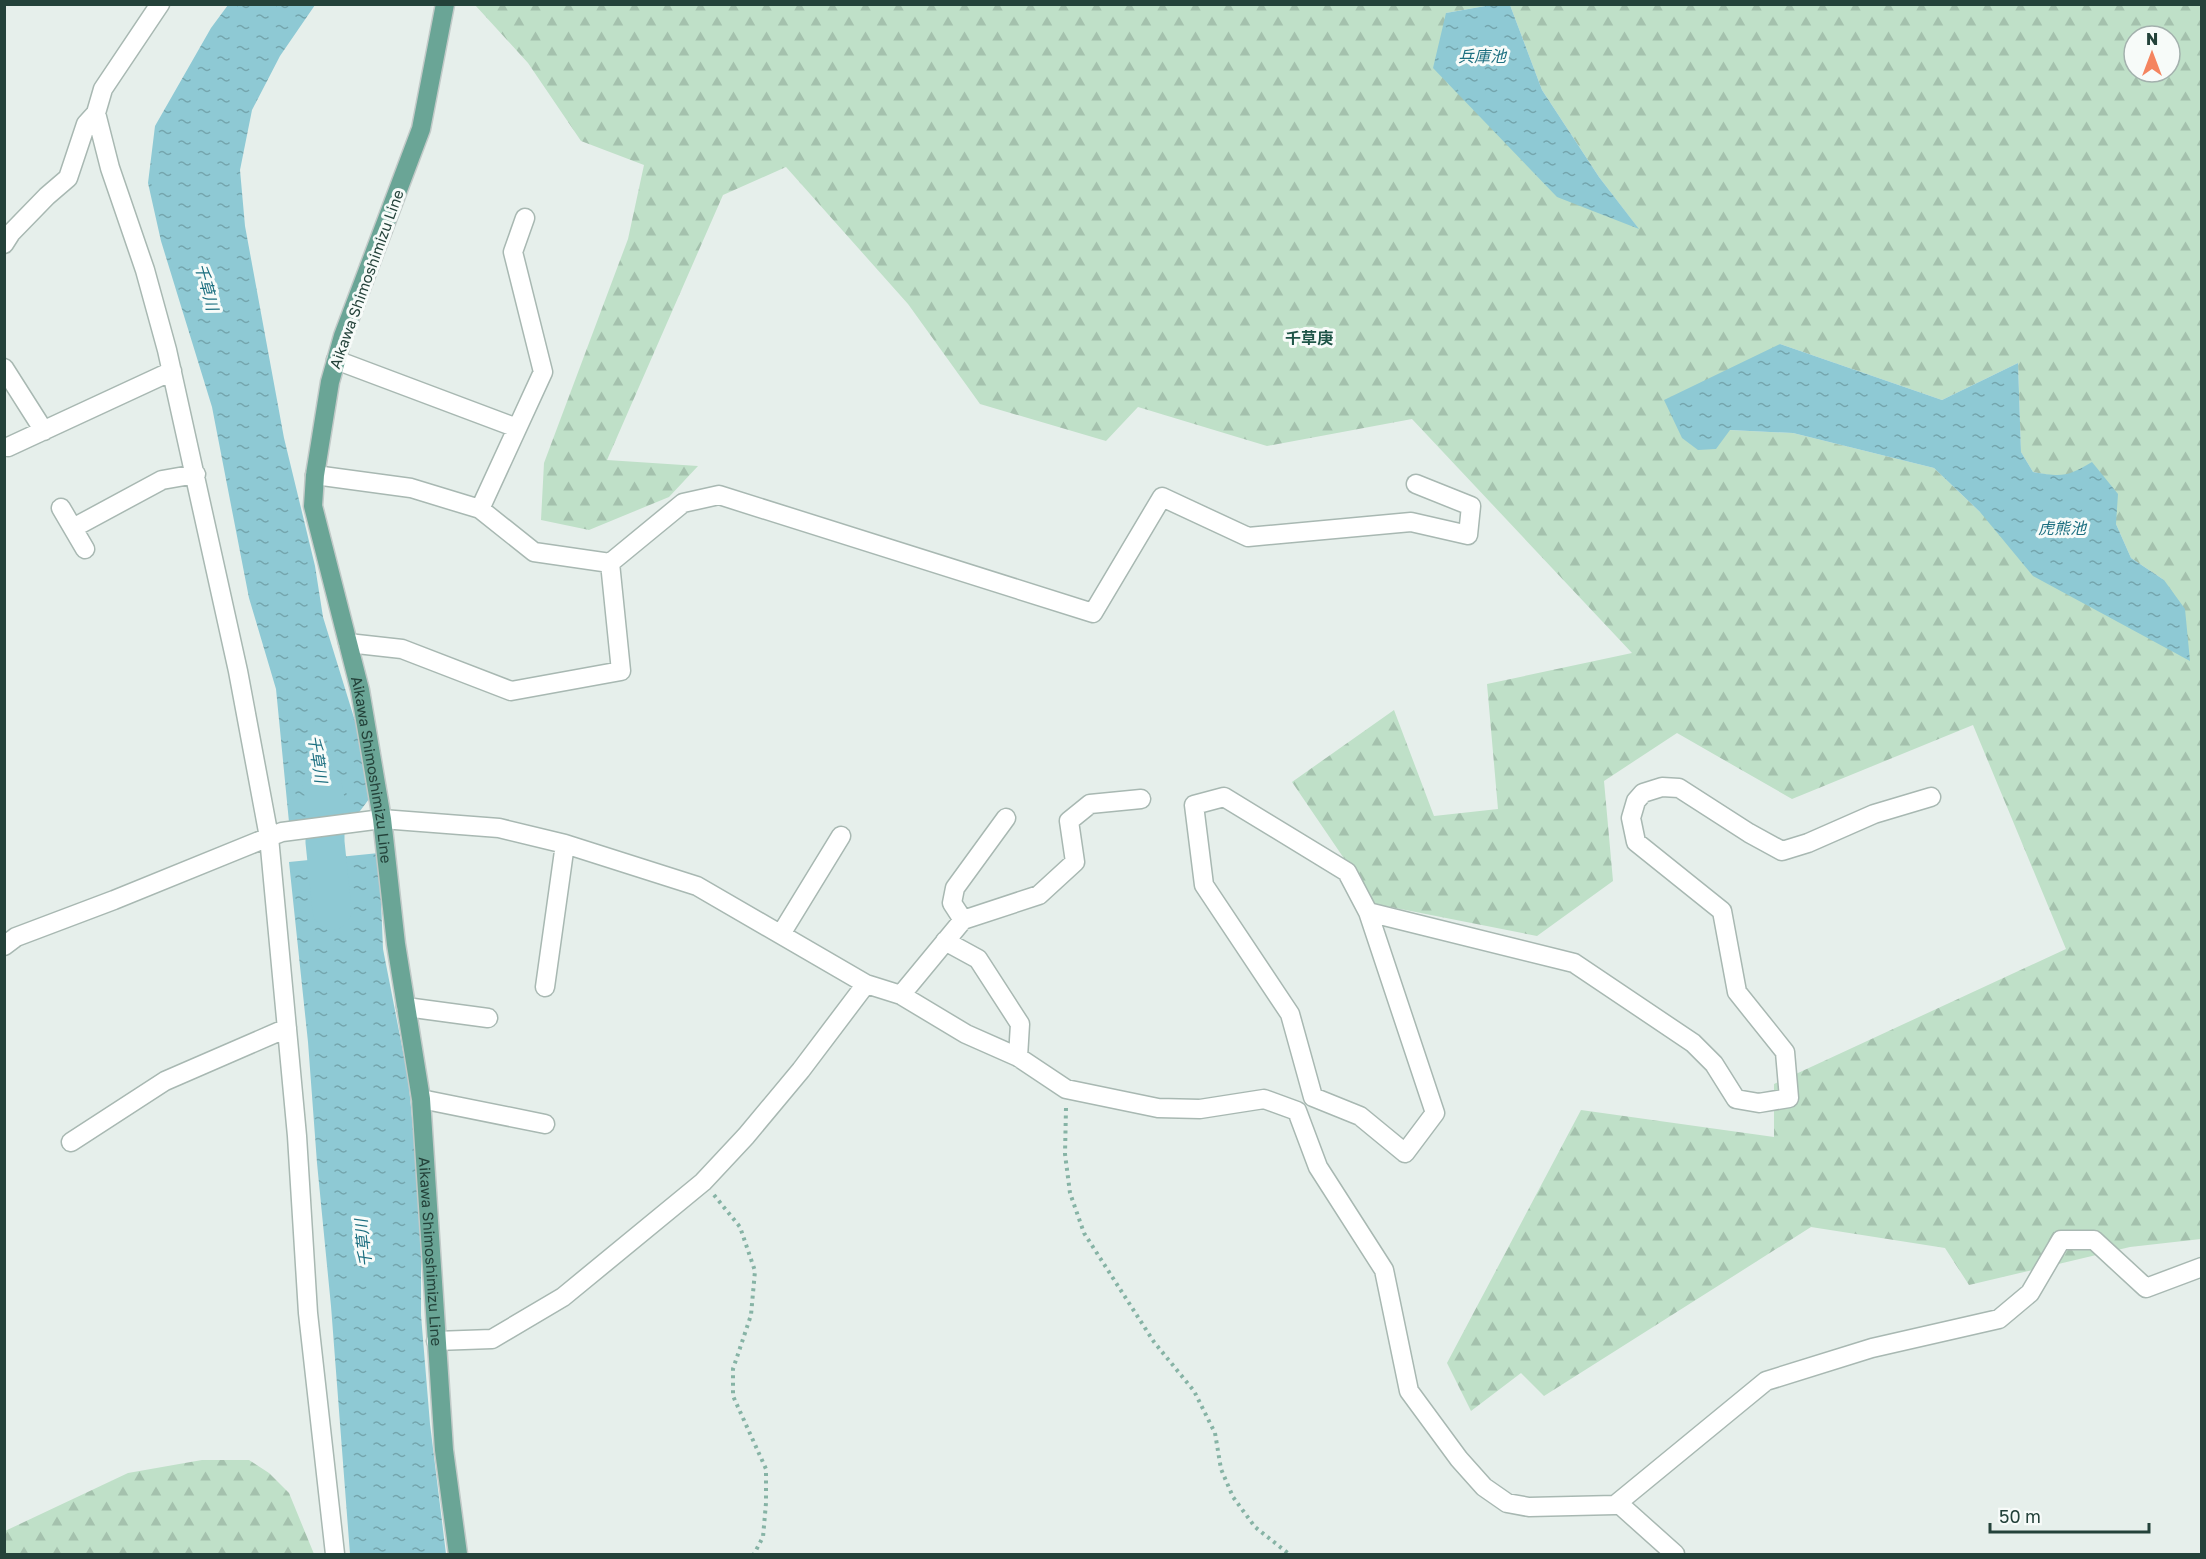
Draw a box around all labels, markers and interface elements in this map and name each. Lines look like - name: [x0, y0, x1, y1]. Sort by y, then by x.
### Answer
- north arrow: [2122, 24, 2182, 84]
- text: N: [2146, 29, 2158, 49]
- water label: 兵庫池: [1458, 46, 1508, 66]
- street label: Aikawa Shimoshimizu Line: [325, 187, 407, 371]
- water label: 千草川: [191, 261, 223, 315]
- district label: 千草庚: [1285, 328, 1334, 348]
- water label: 虎熊池: [2038, 518, 2088, 538]
- street label: Aikawa Shimoshimizu Line: [348, 674, 396, 864]
- water label: 千草川: [304, 734, 332, 786]
- street label: Aikawa Shimoshimizu Line: [416, 1156, 446, 1347]
- water label: 千草川: [350, 1216, 375, 1268]
- scale bar: [1990, 1496, 2149, 1534]
- text: 50 m: [1999, 1505, 2041, 1527]

